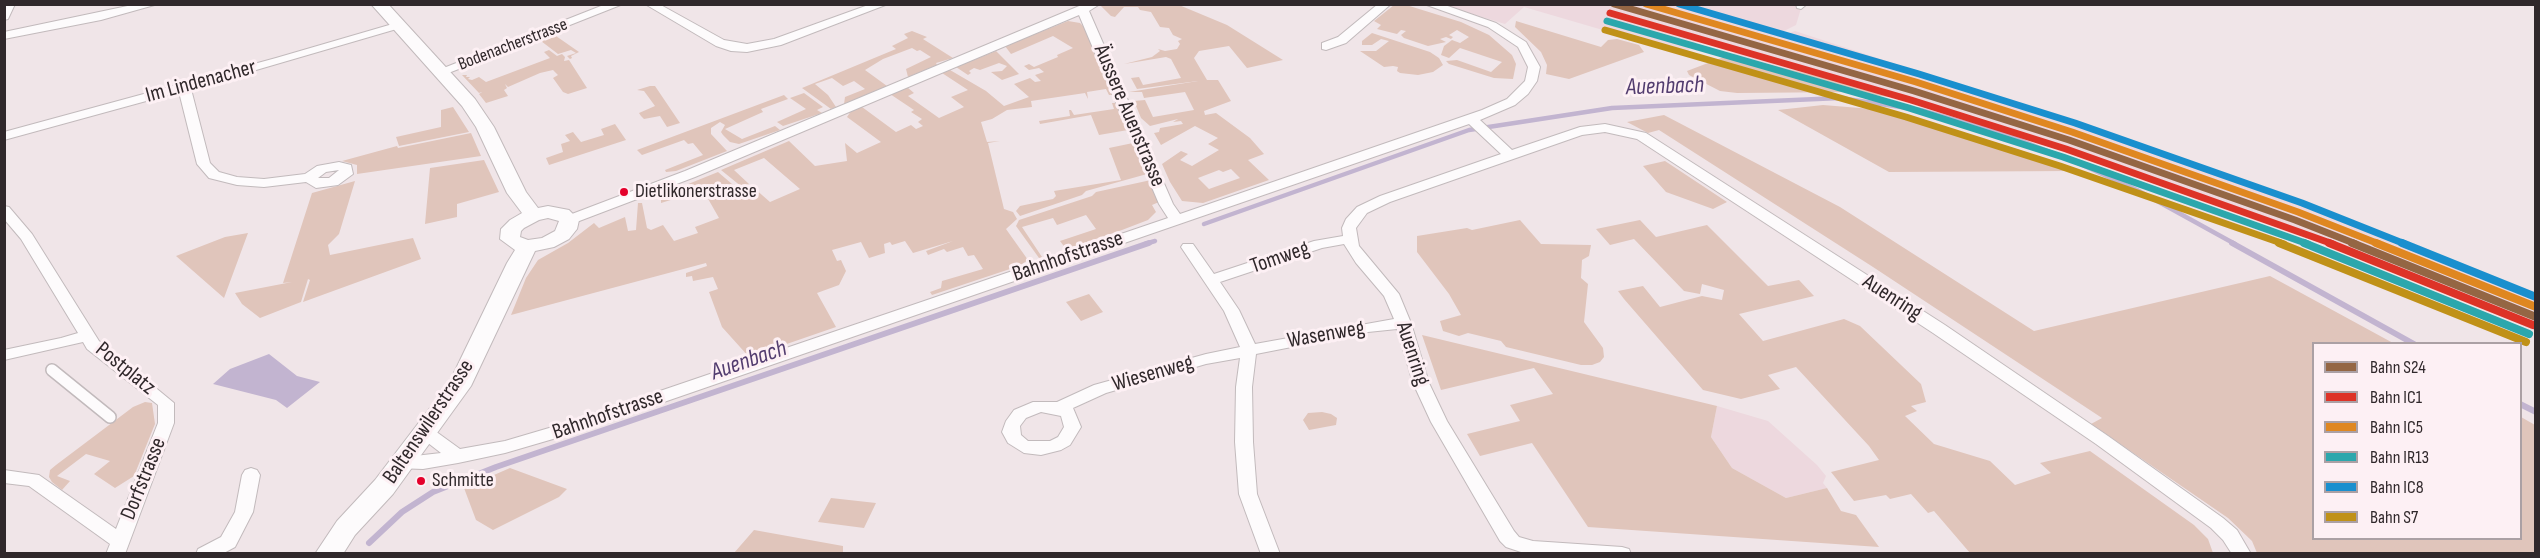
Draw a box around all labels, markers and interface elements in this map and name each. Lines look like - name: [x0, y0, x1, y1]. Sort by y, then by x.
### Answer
- street label: Bodenacherstrasse: [455, 14, 571, 76]
- street label: Äussere Auenstrasse: [1087, 41, 1171, 191]
- street label: Im Lindenacher: [143, 55, 259, 109]
- water label: Auenbach: [1625, 71, 1705, 103]
- place label: Dietlikonerstrasse: [635, 180, 757, 204]
- marker: Dietlikonerstrasse: [618, 186, 630, 198]
- street label: Bahnhofstrasse: [1009, 226, 1127, 288]
- street label: Tomweg: [1247, 236, 1313, 280]
- street label: Auenring: [1857, 269, 1927, 327]
- street label: Wasenweg: [1285, 315, 1367, 355]
- street label: Auenring: [1389, 319, 1435, 389]
- water label: Auenbach: [707, 335, 791, 387]
- street label: Postplatz: [90, 337, 160, 401]
- legend: [2312, 342, 2522, 540]
- street label: Wiesenweg: [1109, 350, 1197, 398]
- street label: Baltenswilerstrasse: [378, 355, 480, 489]
- text: Bahn S24: [2370, 357, 2426, 378]
- street label: Bahnhofstrasse: [549, 384, 667, 446]
- text: Bahn IC1: [2370, 387, 2422, 408]
- text: Bahn IC5: [2370, 417, 2423, 438]
- street label: Dorfstrasse: [116, 434, 172, 524]
- text: Bahn IR13: [2370, 447, 2429, 468]
- place label: Schmitte: [432, 469, 494, 493]
- marker: Schmitte: [415, 475, 427, 487]
- text: Bahn IC8: [2370, 477, 2424, 498]
- text: Bahn S7: [2370, 507, 2418, 528]

